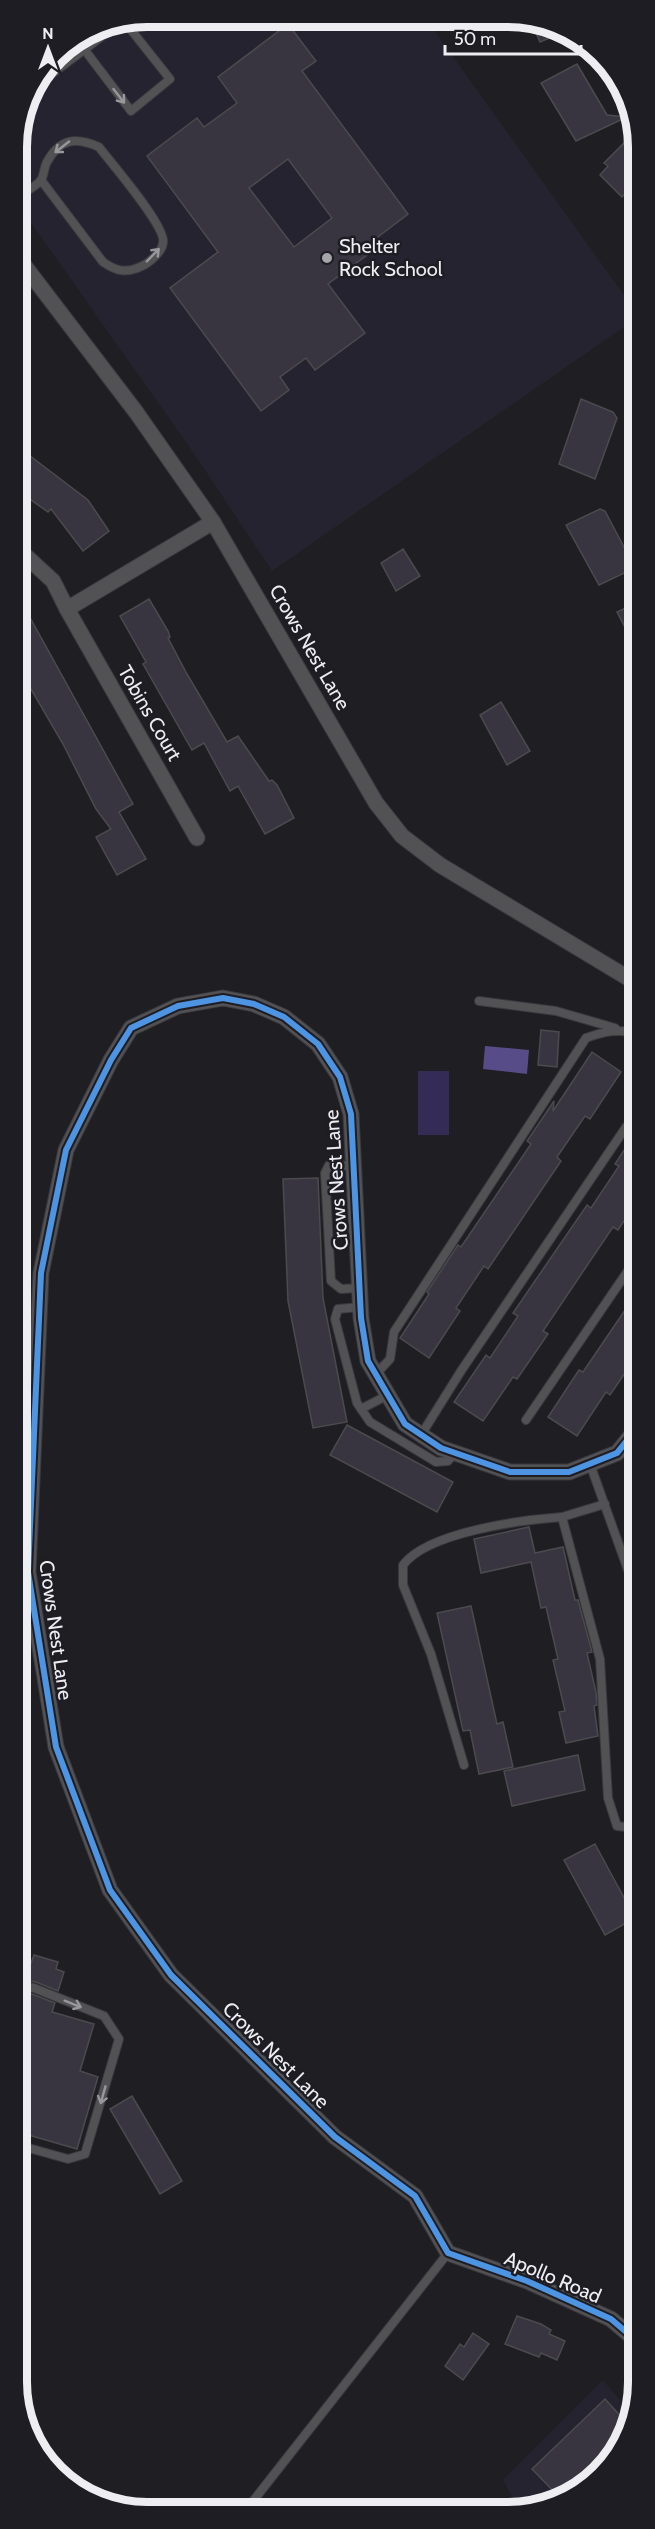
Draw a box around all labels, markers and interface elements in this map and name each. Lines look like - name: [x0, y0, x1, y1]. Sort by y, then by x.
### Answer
- north arrow: [18, 18, 78, 78]
- scale bar: [445, 18, 582, 56]
- text: N: [42, 24, 54, 43]
- text: 50 m: [454, 28, 496, 50]
- one-way arrow: [113, 87, 126, 103]
- one-way arrow: [54, 141, 70, 154]
- place label: Shelter Rock School: [339, 234, 443, 281]
- one-way arrow: [146, 248, 161, 263]
- marker: Shelter Rock School: [320, 251, 334, 265]
- street label: Crows Nest Lane: [264, 580, 356, 714]
- street label: Tobins Court: [113, 661, 187, 765]
- street label: Crows Nest Lane: [319, 1109, 353, 1251]
- street label: Crows Nest Lane: [34, 1559, 78, 1701]
- street label: Crows Nest Lane: [218, 1997, 334, 2113]
- one-way arrow: [63, 1999, 82, 2010]
- one-way arrow: [97, 2085, 108, 2104]
- street label: Apollo Road: [501, 2246, 605, 2308]

